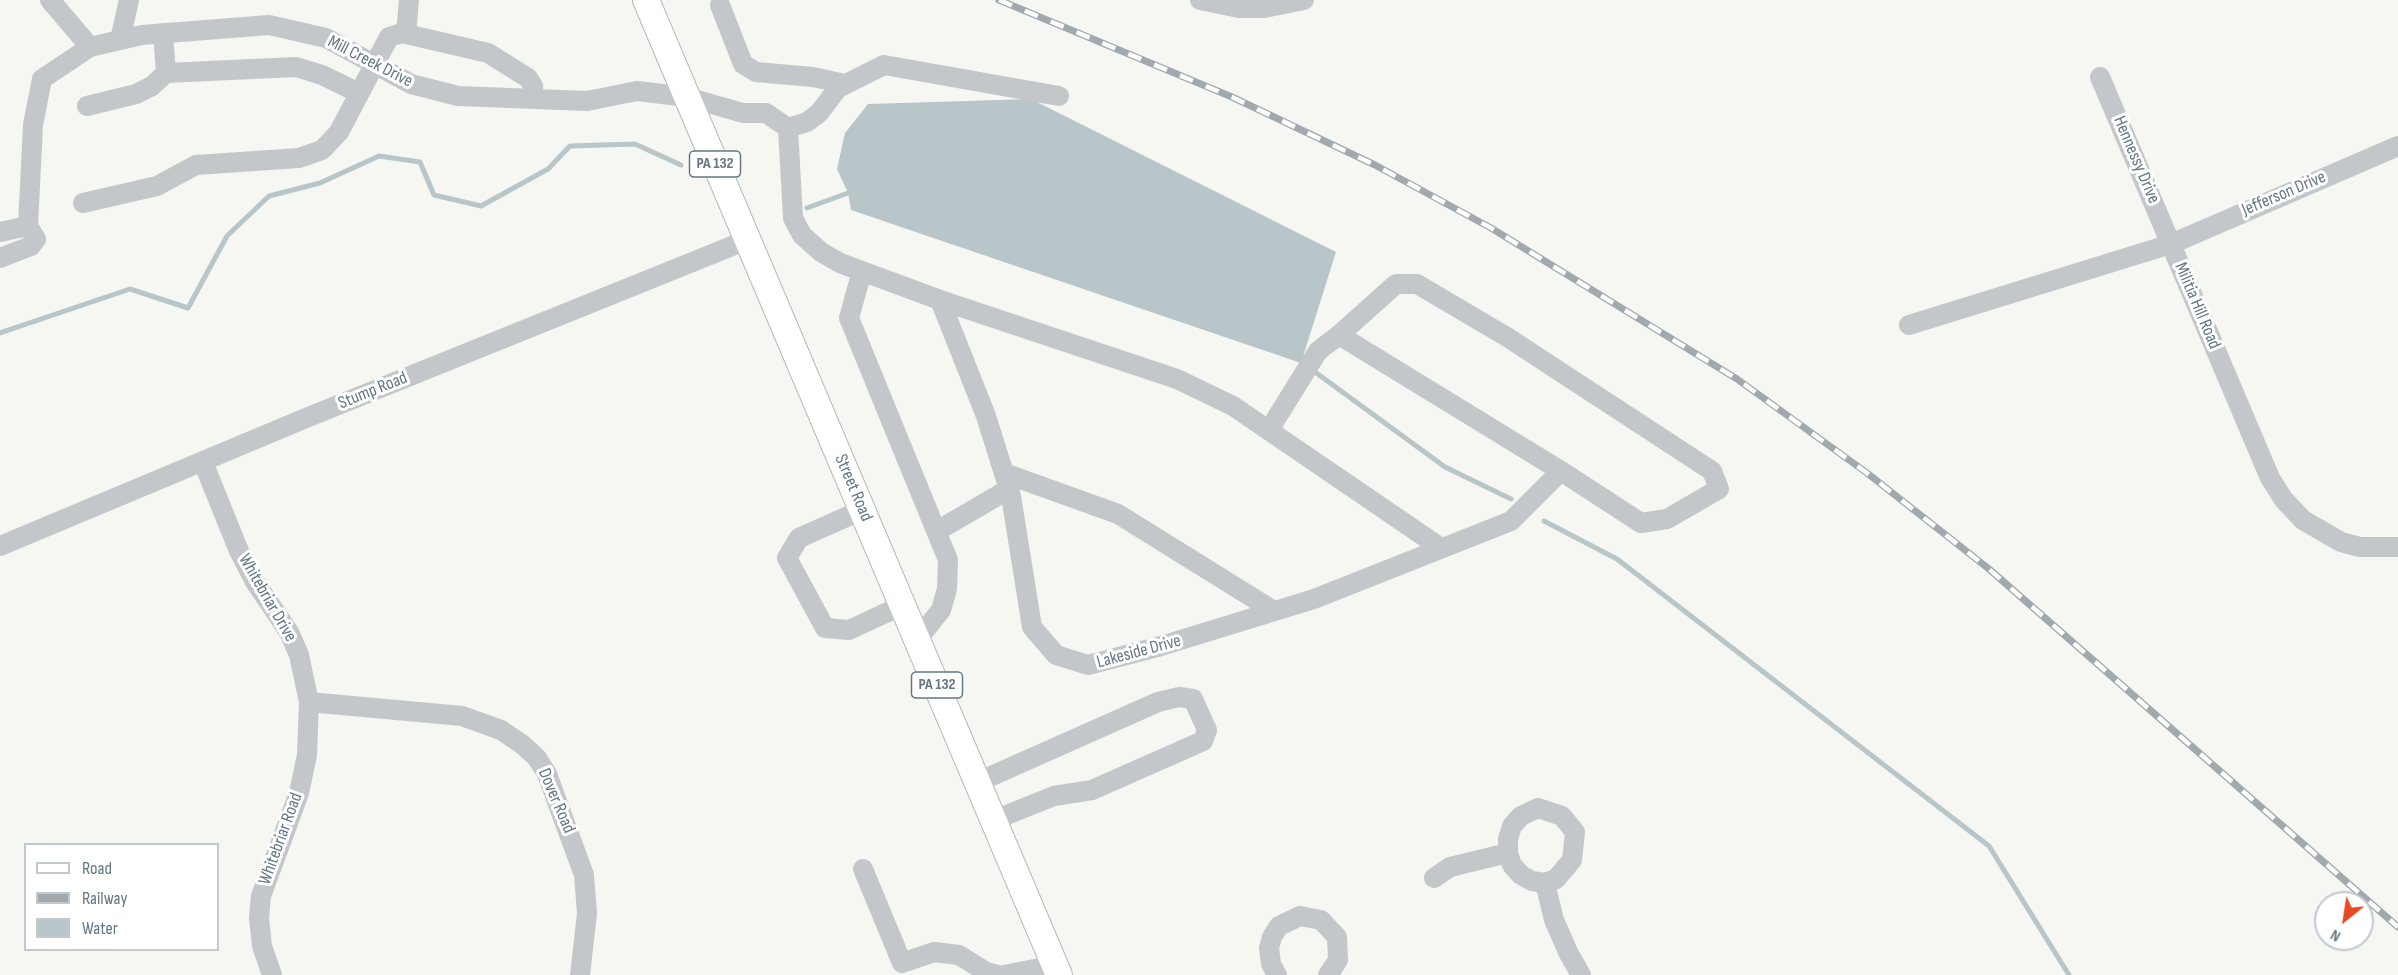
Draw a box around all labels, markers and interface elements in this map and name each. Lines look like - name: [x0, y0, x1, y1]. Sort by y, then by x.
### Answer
- street label: Mill Creek Drive: [324, 31, 416, 93]
- street label: Hennessy Drive: [2108, 113, 2164, 207]
- road number: PA 132: [690, 151, 740, 177]
- street label: Jefferson Drive: [2239, 167, 2329, 221]
- street label: Militia Hill Road: [2169, 260, 2225, 352]
- street label: Stump Road: [335, 367, 411, 415]
- street label: Street Road: [829, 451, 877, 525]
- street label: Whitebriar Drive: [233, 550, 301, 646]
- street label: Lakeside Drive: [1095, 630, 1183, 674]
- road number: PA 132: [912, 672, 962, 698]
- street label: Dover Road: [533, 765, 579, 837]
- street label: Whitebriar Road: [254, 790, 308, 888]
- legend: [24, 843, 219, 951]
- text: Road: [82, 858, 112, 879]
- text: Railway: [82, 888, 127, 909]
- north arrow: [2314, 891, 2374, 951]
- text: Water: [82, 918, 118, 939]
- text: N: [2327, 925, 2344, 946]

